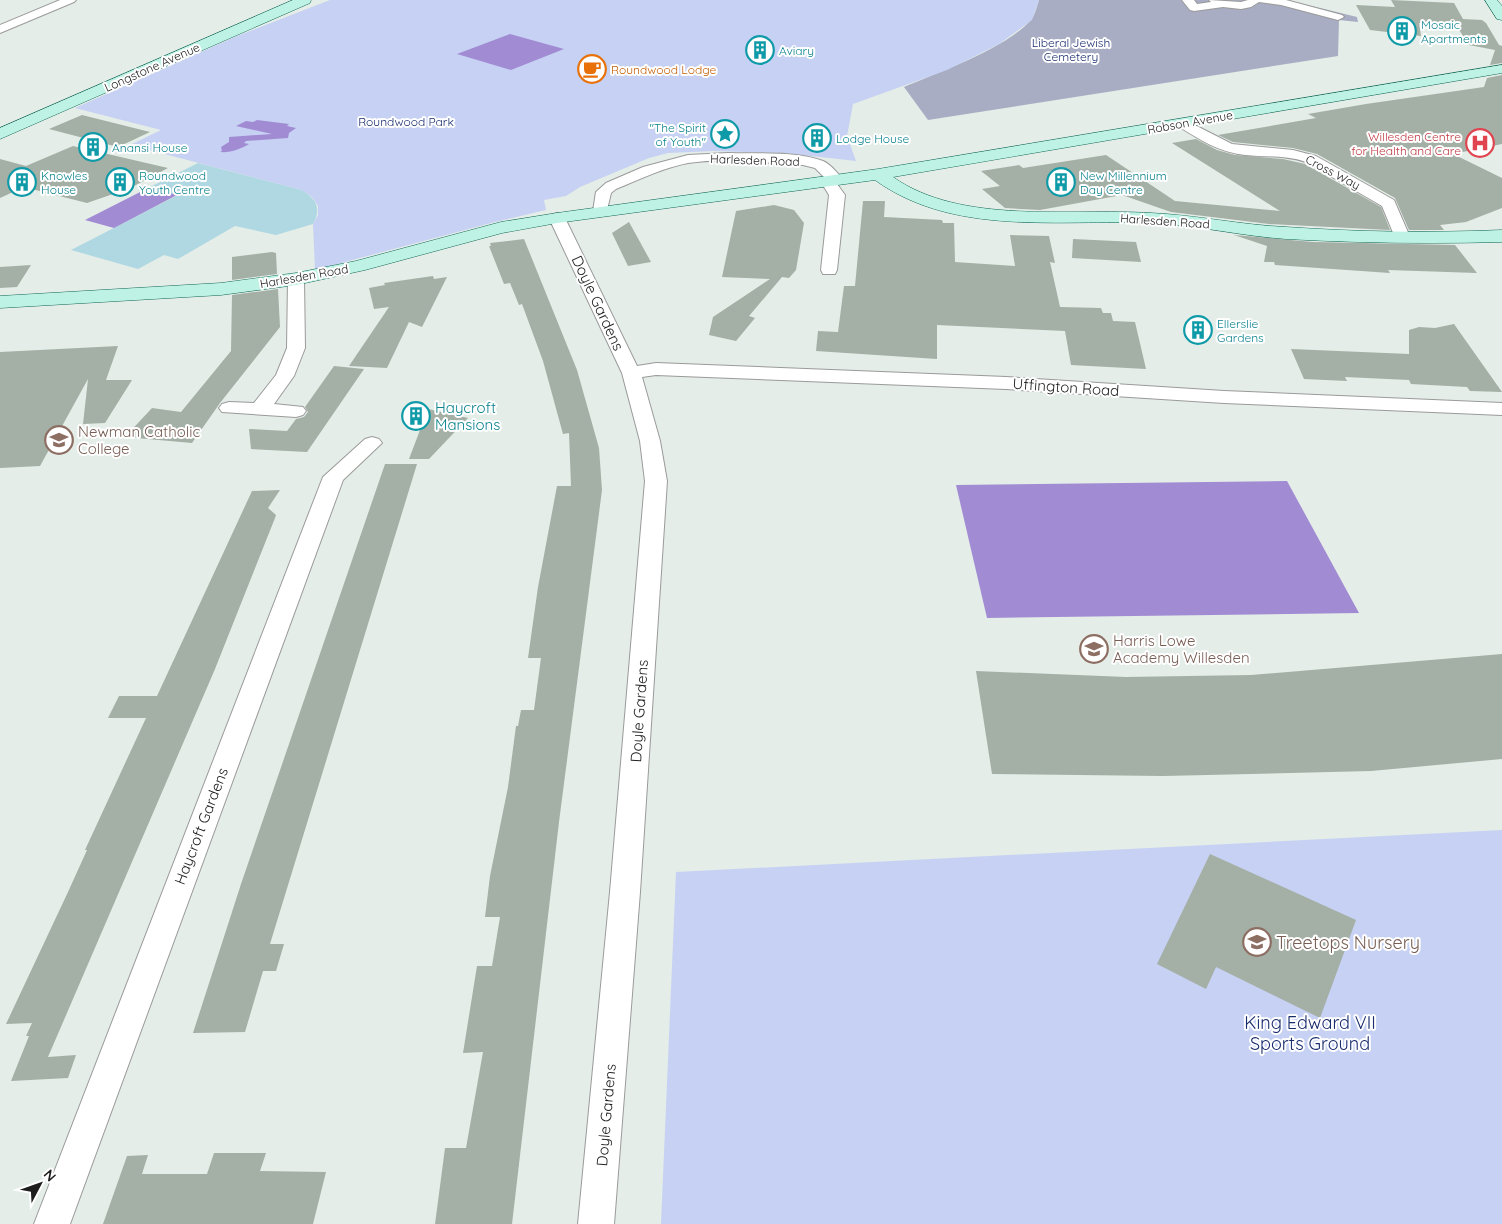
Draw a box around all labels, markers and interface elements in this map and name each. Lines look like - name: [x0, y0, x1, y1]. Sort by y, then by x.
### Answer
- building icon: Mosaic Apartments: [1387, 16, 1417, 46]
- place label: Mosaic Apartments: [1421, 17, 1487, 46]
- building icon: Aviary: [745, 35, 775, 65]
- park label: Liberal Jewish Cemetery: [1032, 35, 1110, 64]
- street label: Longstone Avenue: [102, 39, 202, 95]
- place label: Aviary: [779, 43, 814, 58]
- cafe icon: Roundwood Lodge: [577, 54, 607, 84]
- place label: Roundwood Lodge: [611, 62, 716, 77]
- street label: Robson Avenue: [1146, 107, 1234, 137]
- park label: Roundwood Park: [358, 114, 454, 129]
- place icon: "The Spirit of Youth": [710, 119, 740, 149]
- place label: "The Spirit of Youth": [649, 120, 706, 149]
- building icon: Lodge House: [802, 123, 832, 153]
- hospital icon: Willesden Centre for Health and Care: [1465, 128, 1495, 158]
- place label: Willesden Centre for Health and Care: [1351, 129, 1461, 158]
- place label: Lodge House: [836, 131, 910, 146]
- building icon: Anansi House: [78, 132, 108, 162]
- place label: Anansi House: [112, 140, 188, 155]
- street label: Harlesden Road: [710, 151, 800, 169]
- street label: Cross Way: [1303, 151, 1363, 193]
- building icon: Knowles House: [7, 167, 37, 197]
- building icon: Roundwood Youth Centre: [105, 167, 135, 197]
- building icon: New Millennium Day Centre: [1046, 167, 1076, 197]
- place label: Knowles House: [41, 168, 88, 197]
- place label: Roundwood Youth Centre: [139, 168, 210, 197]
- place label: New Millennium Day Centre: [1080, 168, 1167, 197]
- street label: Harlesden Road: [1120, 210, 1210, 232]
- street label: Doyle Gardens: [568, 252, 628, 354]
- street label: Harlesden Road: [259, 261, 349, 291]
- building icon: Ellerslie Gardens: [1183, 315, 1213, 345]
- place label: Ellerslie Gardens: [1217, 316, 1264, 345]
- street label: Uffington Road: [1012, 374, 1120, 400]
- place label: Haycroft Mansions: [435, 398, 500, 434]
- building icon: Haycroft Mansions: [401, 401, 431, 431]
- place label: Newman Catholic College: [78, 422, 200, 458]
- school or university icon: Newman Catholic College: [44, 425, 74, 455]
- place label: Harris Lowe Academy Willesden: [1113, 631, 1250, 667]
- school or university icon: Harris Lowe Academy Willesden: [1079, 634, 1109, 664]
- street label: Doyle Gardens: [626, 659, 652, 763]
- street label: Haycroft Gardens: [170, 765, 232, 887]
- school or university icon: Treetops Nursery: [1242, 927, 1272, 957]
- place label: Treetops Nursery: [1276, 931, 1420, 954]
- park label: King Edward VII Sports Ground: [1244, 1011, 1376, 1055]
- street label: Doyle Gardens: [592, 1063, 620, 1167]
- north arrow: [15, 1159, 65, 1209]
- text: N: [40, 1166, 60, 1185]

